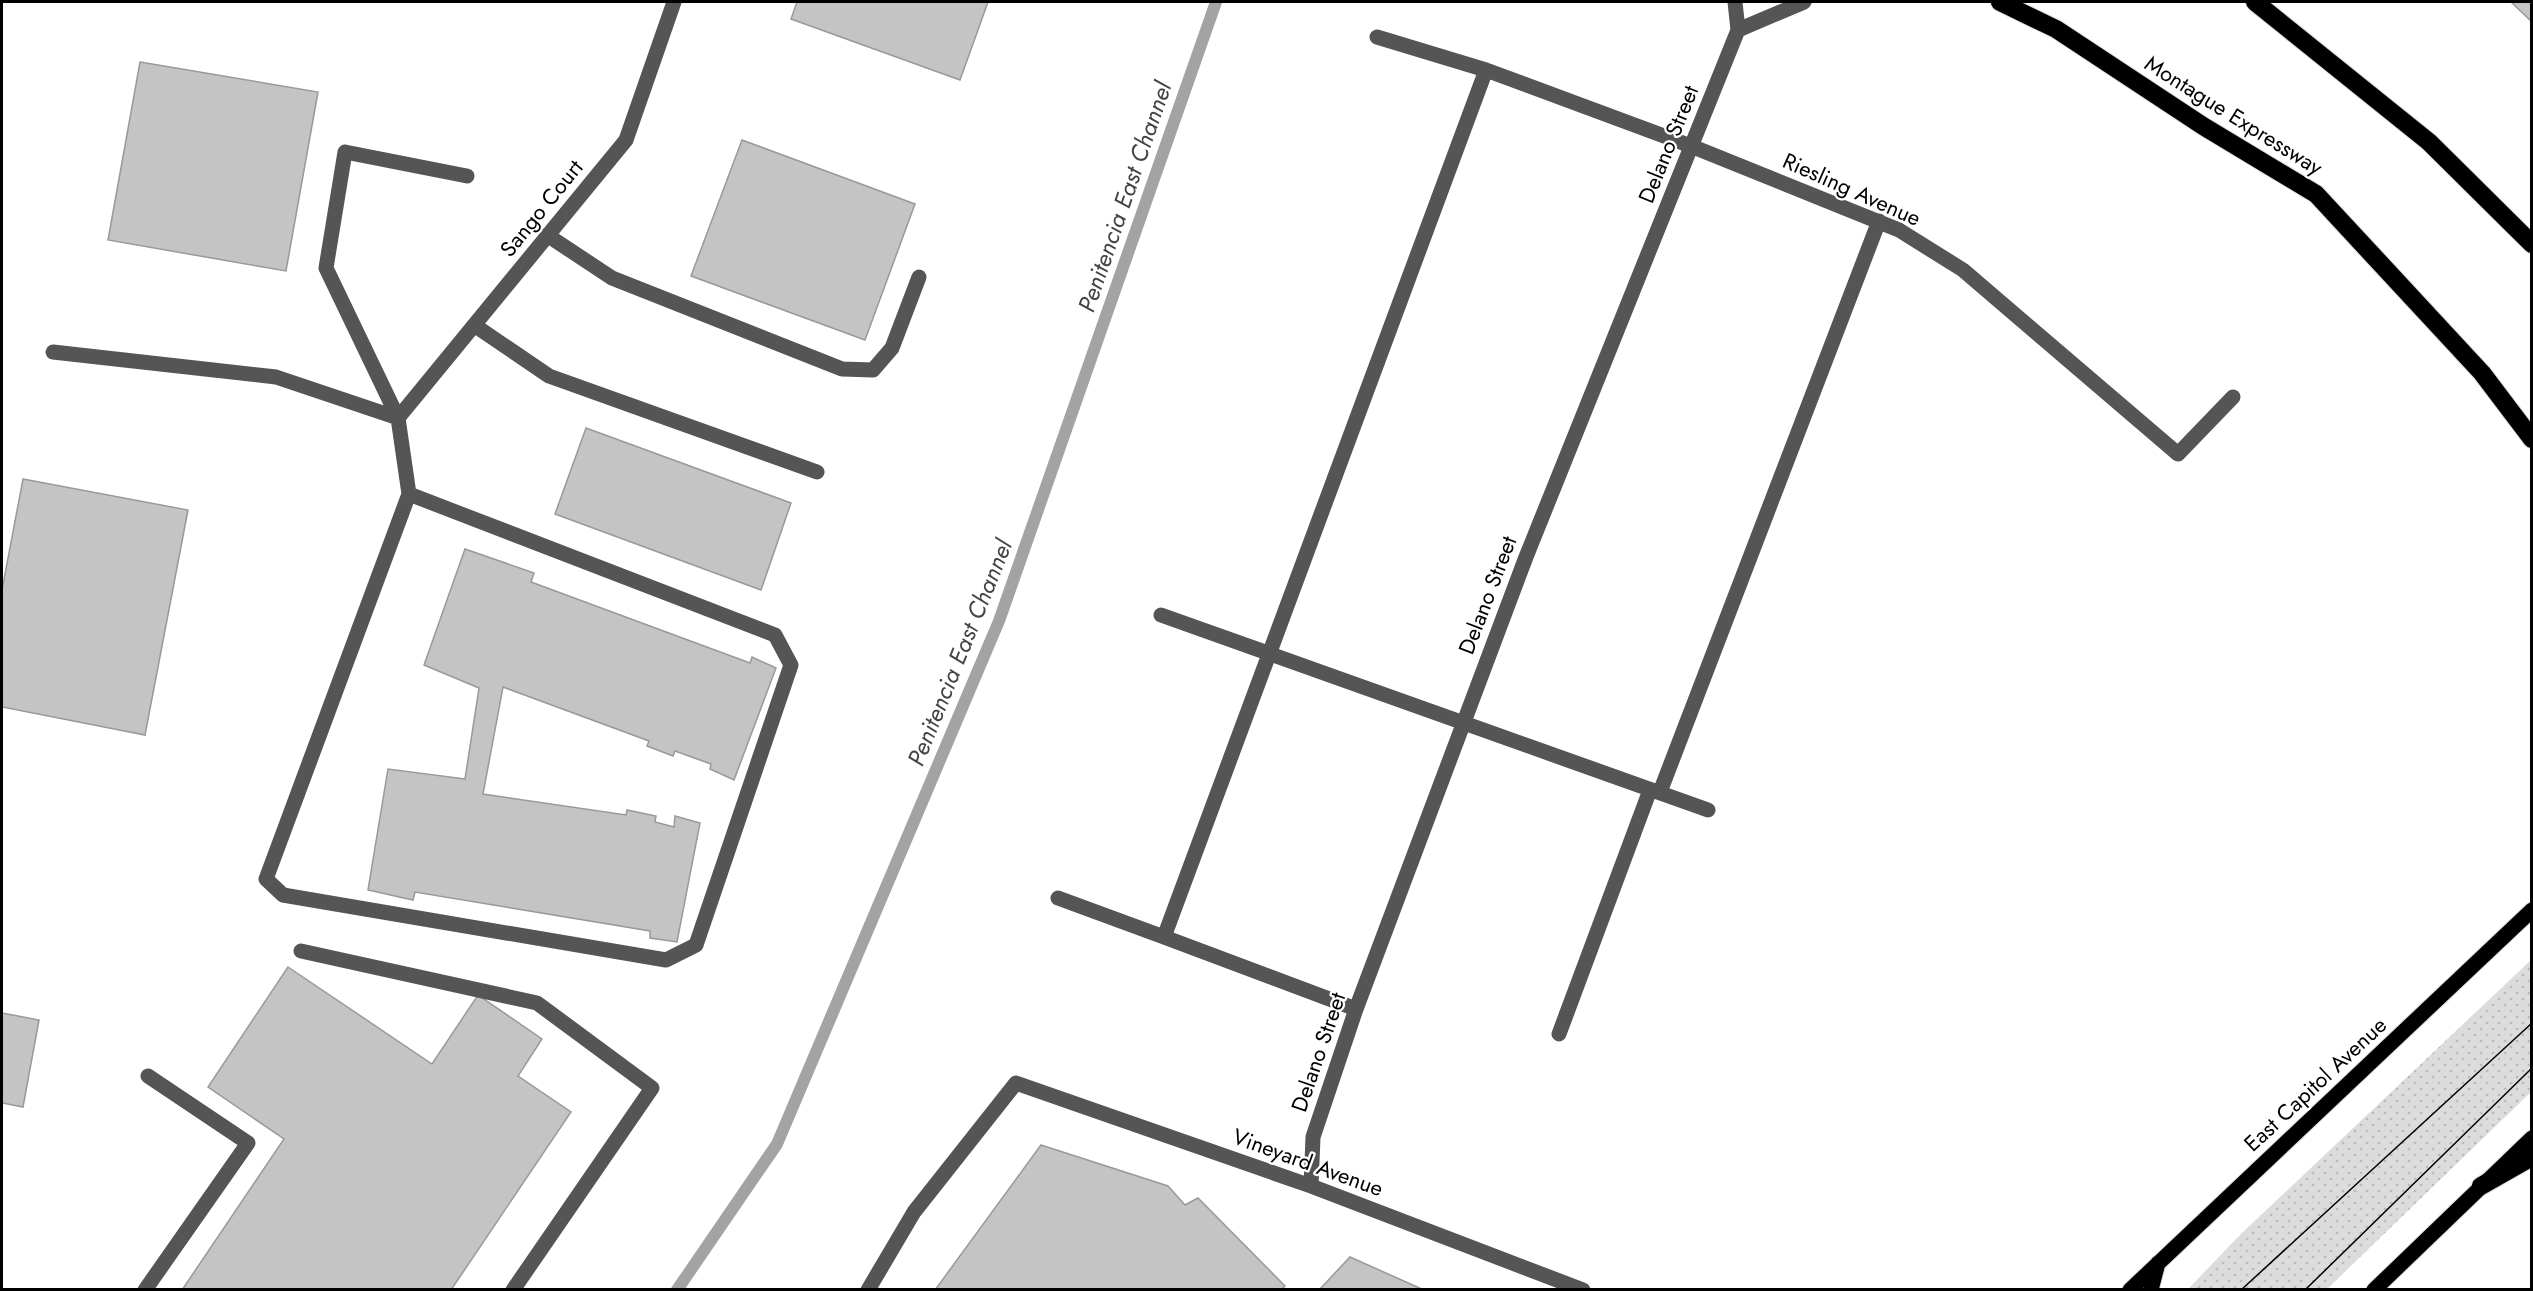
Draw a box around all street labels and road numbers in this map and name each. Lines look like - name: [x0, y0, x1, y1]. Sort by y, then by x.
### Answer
- street label: Montague Expressway: [2139, 47, 2329, 183]
- street label: Delano Street: [1630, 80, 1706, 208]
- street label: Riesling Avenue: [1778, 144, 1926, 234]
- street label: Sango Court: [492, 152, 591, 263]
- street label: Delano Street: [1450, 530, 1525, 659]
- street label: Delano Street: [1283, 987, 1354, 1116]
- street label: East Capitol Avenue: [2237, 1009, 2393, 1159]
- street label: Vineyard Avenue: [1228, 1120, 1388, 1204]

